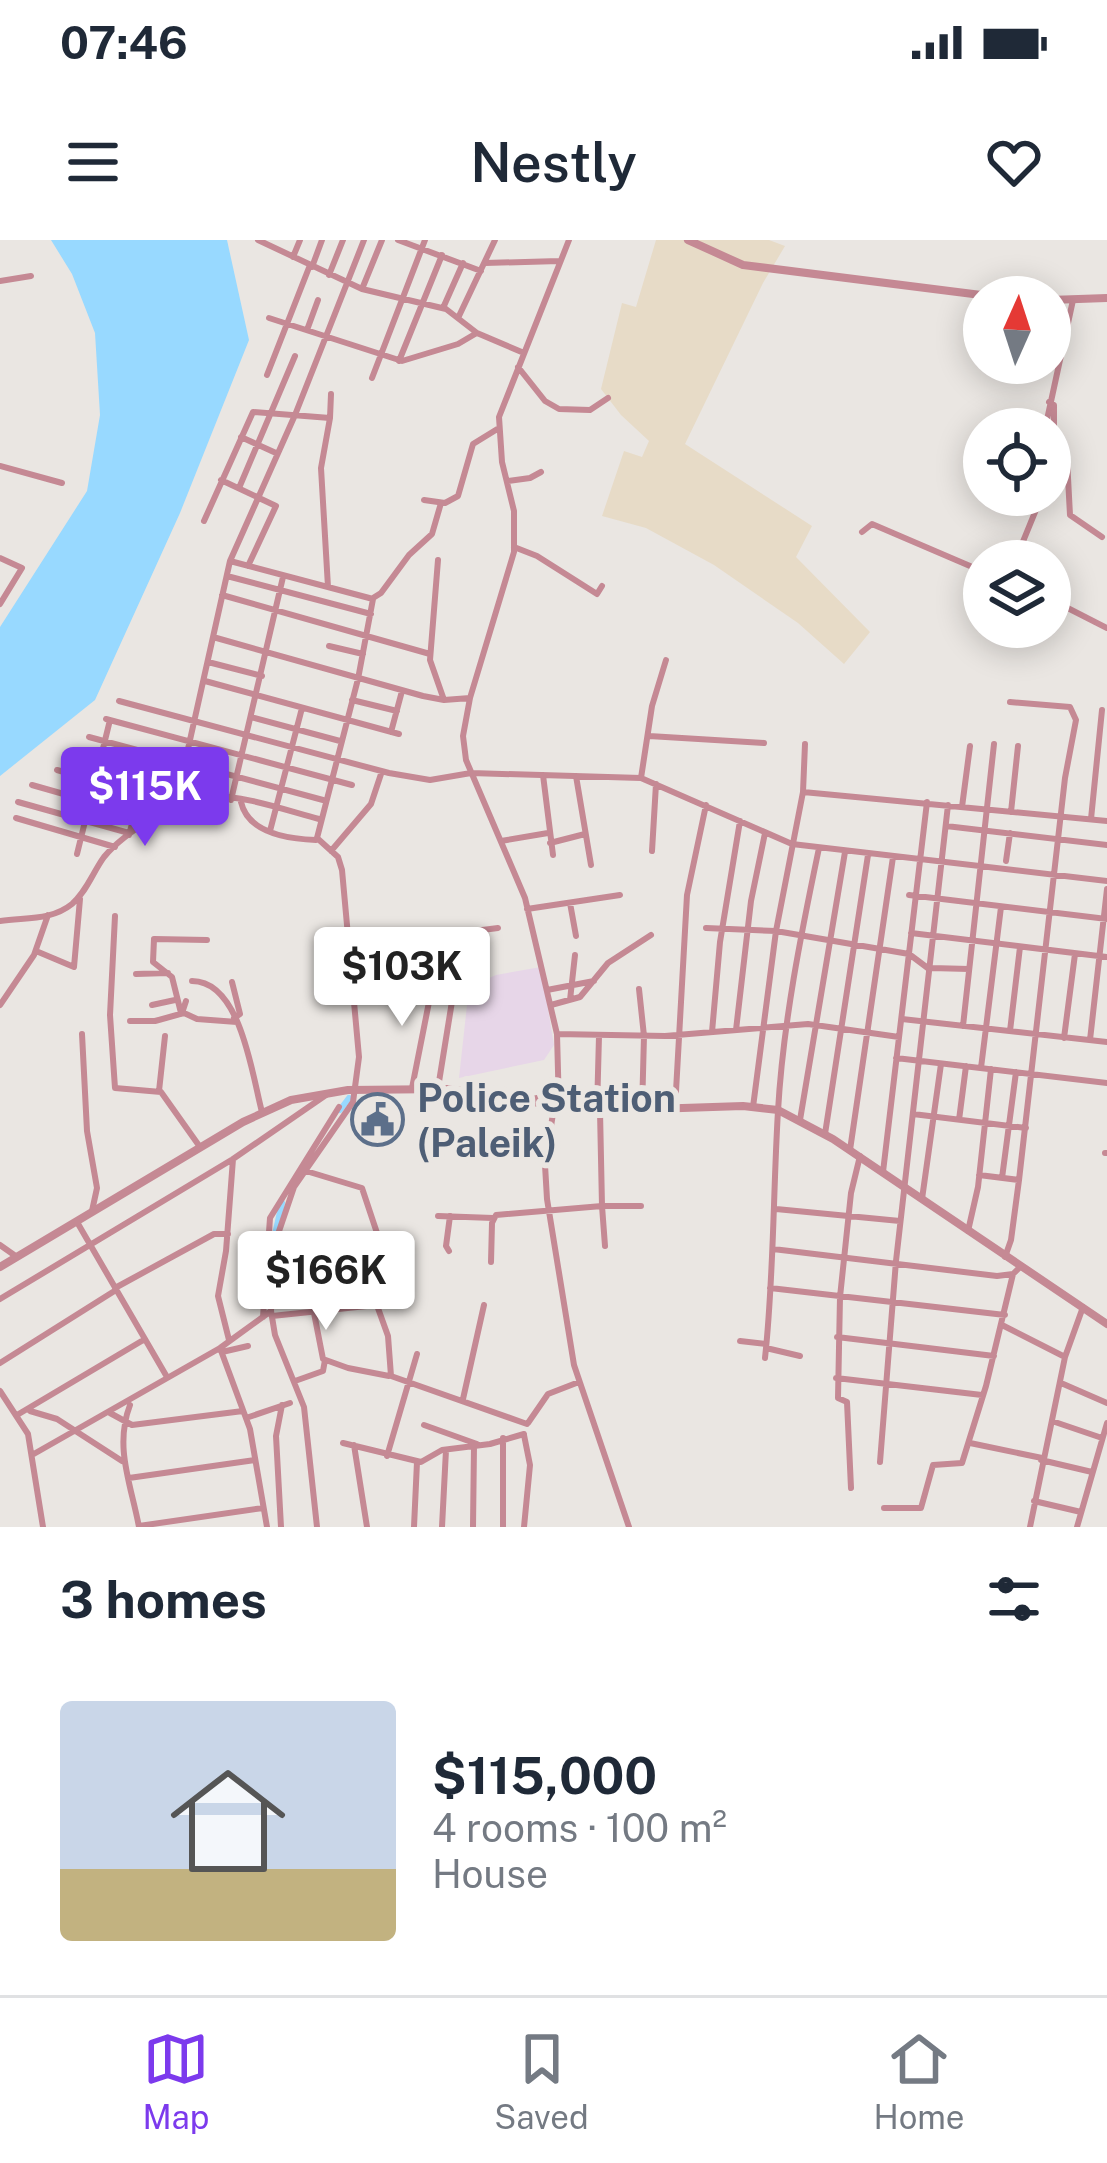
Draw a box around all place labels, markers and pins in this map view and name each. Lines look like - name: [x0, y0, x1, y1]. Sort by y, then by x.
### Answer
- pin: $115K: [61, 747, 229, 849]
- pin: $103K: [318, 927, 486, 1029]
- place label: Police Station (Paleik): [417, 1075, 676, 1166]
- public building icon: Police Station (Paleik): [350, 1092, 406, 1148]
- pin: $166K: [242, 1231, 410, 1333]

